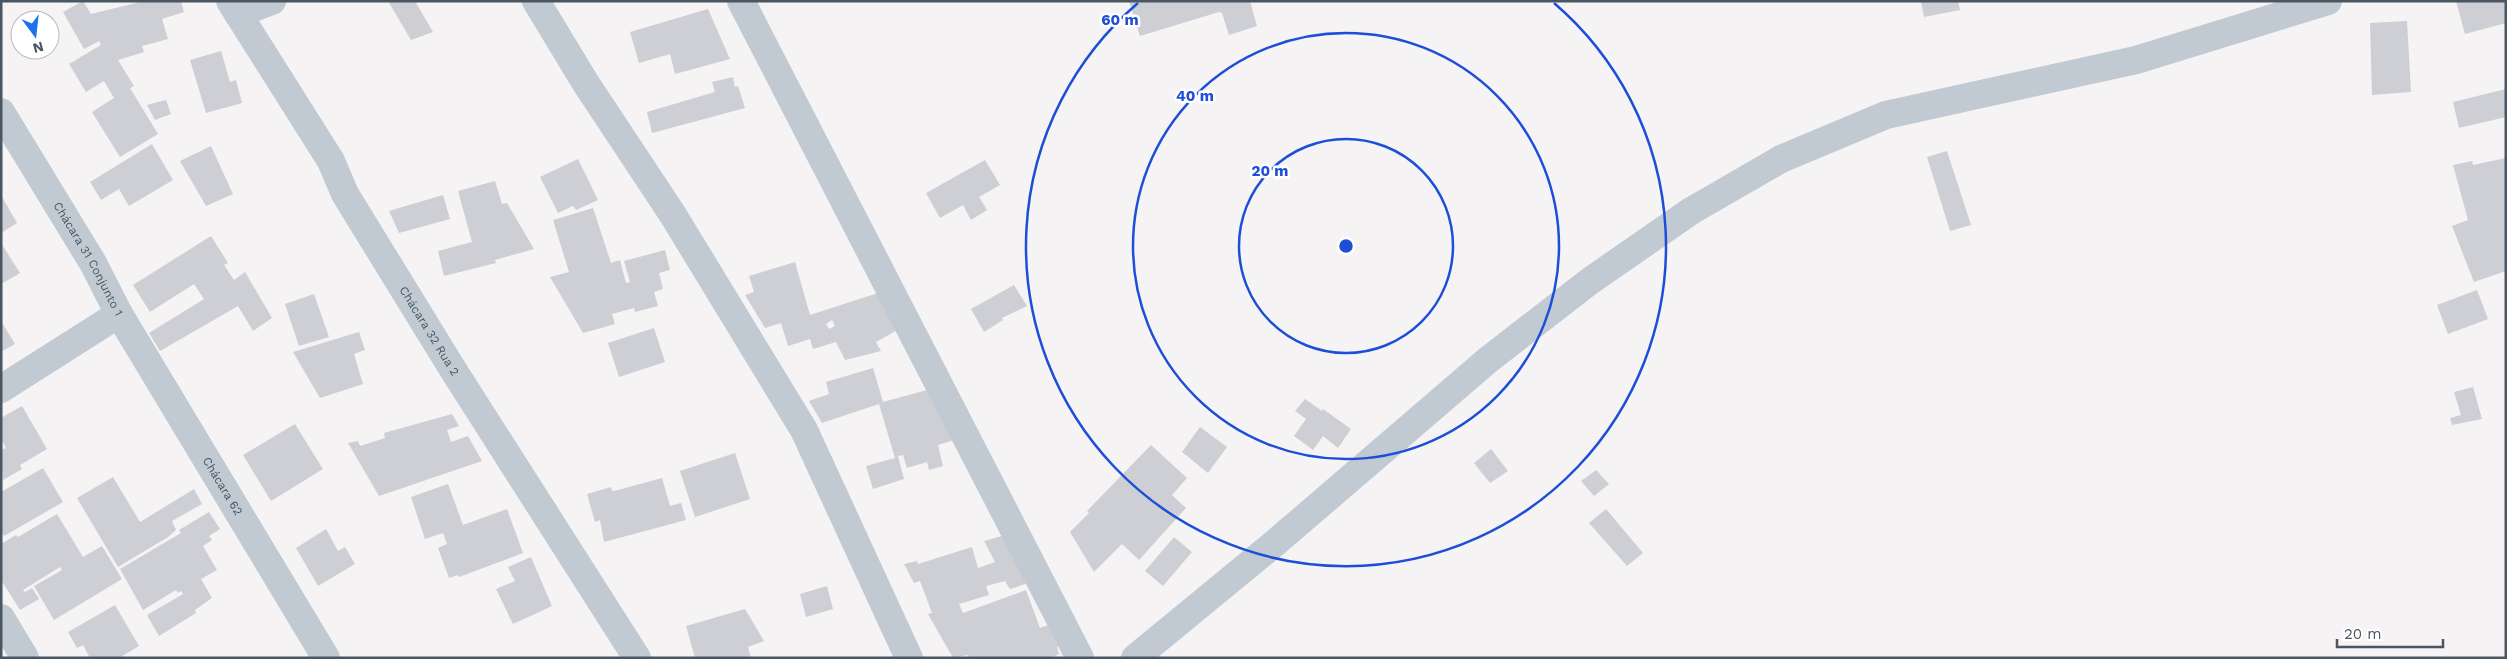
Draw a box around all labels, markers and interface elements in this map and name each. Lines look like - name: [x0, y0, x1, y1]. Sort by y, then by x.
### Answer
- north arrow: [10, 10, 60, 60]
- text: 60 m: [1101, 11, 1139, 29]
- text: N: [31, 38, 45, 57]
- text: 40 m: [1176, 87, 1214, 105]
- text: 20 m: [1251, 162, 1289, 180]
- street label: Chácara 31 Conjunto 1: [50, 199, 126, 318]
- centre of rings: [1337, 237, 1355, 255]
- street label: Chácara 32 Rua 2: [397, 284, 462, 378]
- street label: Chácara 62: [200, 454, 246, 518]
- scale bar: [2337, 616, 2443, 648]
- text: 20 m: [2344, 625, 2382, 643]

